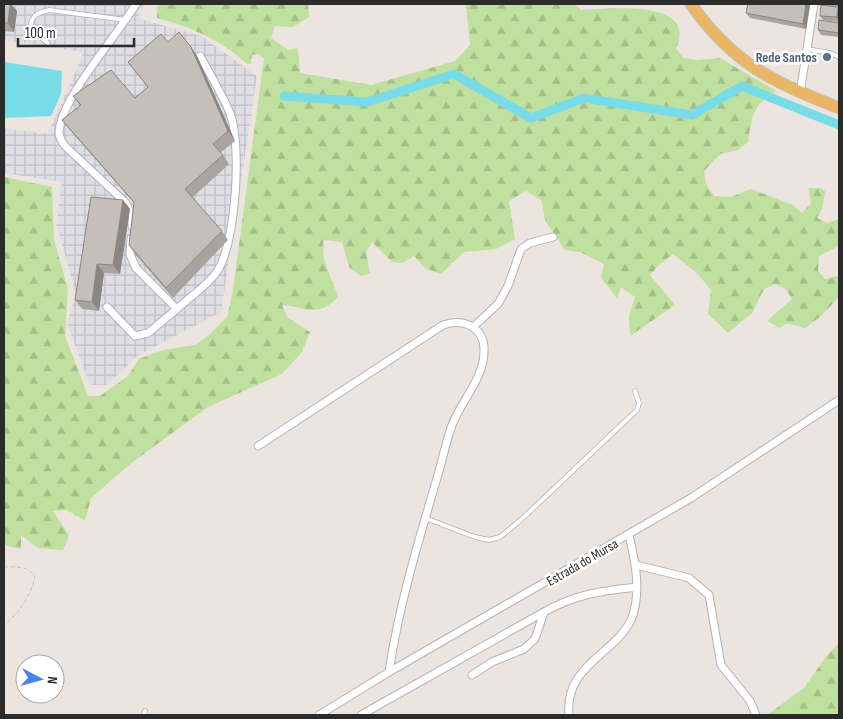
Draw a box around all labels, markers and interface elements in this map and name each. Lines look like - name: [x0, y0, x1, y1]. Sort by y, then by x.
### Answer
- scale bar: [18, 15, 134, 47]
- text: 100 m: [25, 24, 56, 43]
- place label: Rede Santos: [756, 49, 817, 66]
- marker: Rede Santos: [821, 51, 833, 63]
- street label: Estrada do Mursa: [543, 535, 621, 590]
- north arrow: [15, 654, 65, 704]
- text: N: [44, 676, 61, 685]

